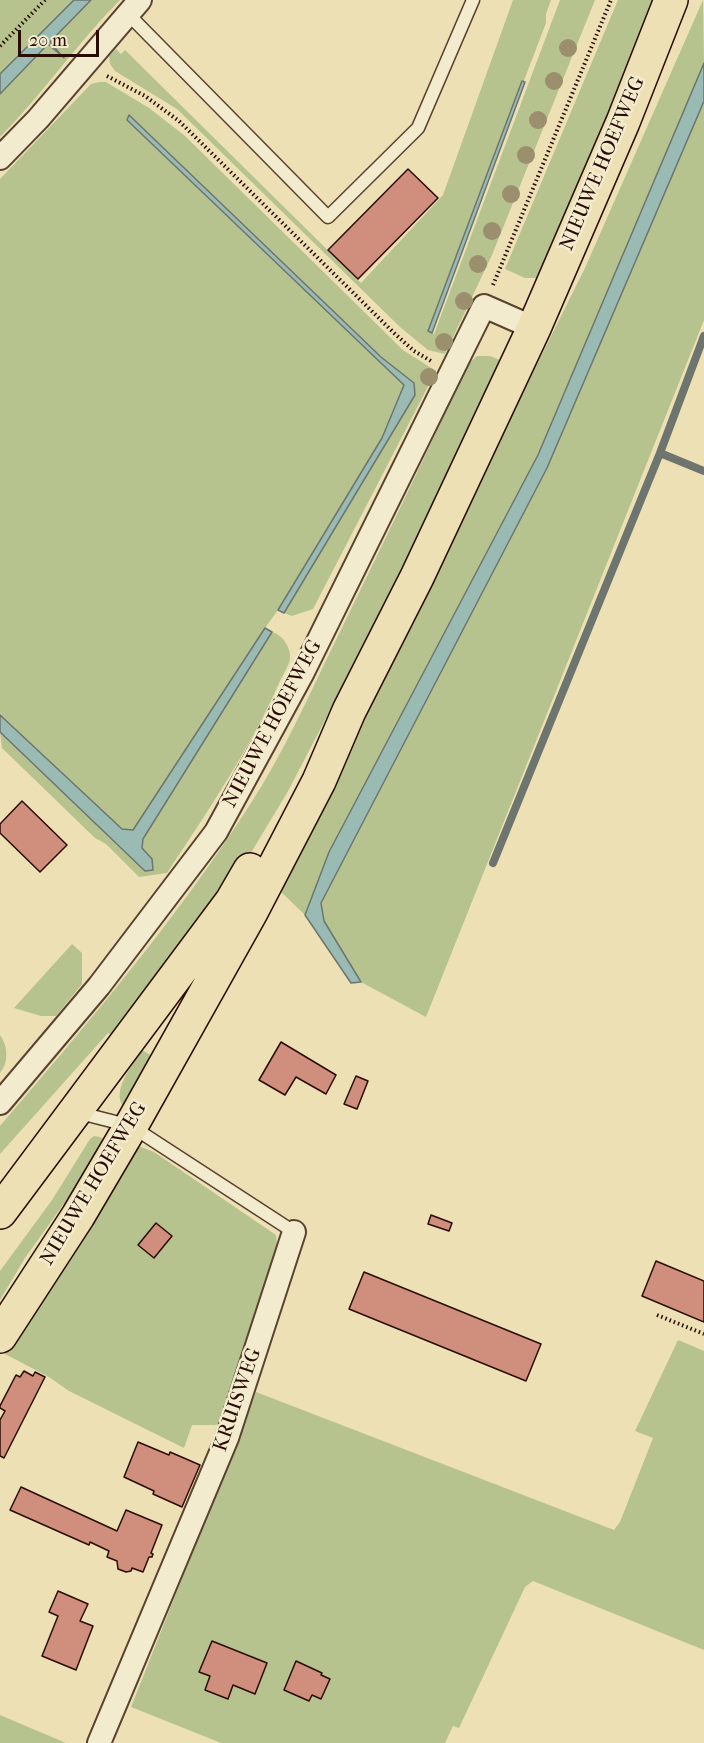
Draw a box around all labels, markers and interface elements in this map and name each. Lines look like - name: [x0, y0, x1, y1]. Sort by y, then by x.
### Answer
- scale bar: [21, 18, 102, 56]
- text: 20 m: [29, 30, 67, 51]
- street label: NIEUWE HOEFWEG: [555, 73, 651, 255]
- street label: NIEUWE HOEFWEG: [219, 636, 327, 812]
- street label: NIEUWE HOEFWEG: [36, 1098, 152, 1270]
- street label: KRUISWEG: [209, 1345, 267, 1455]

